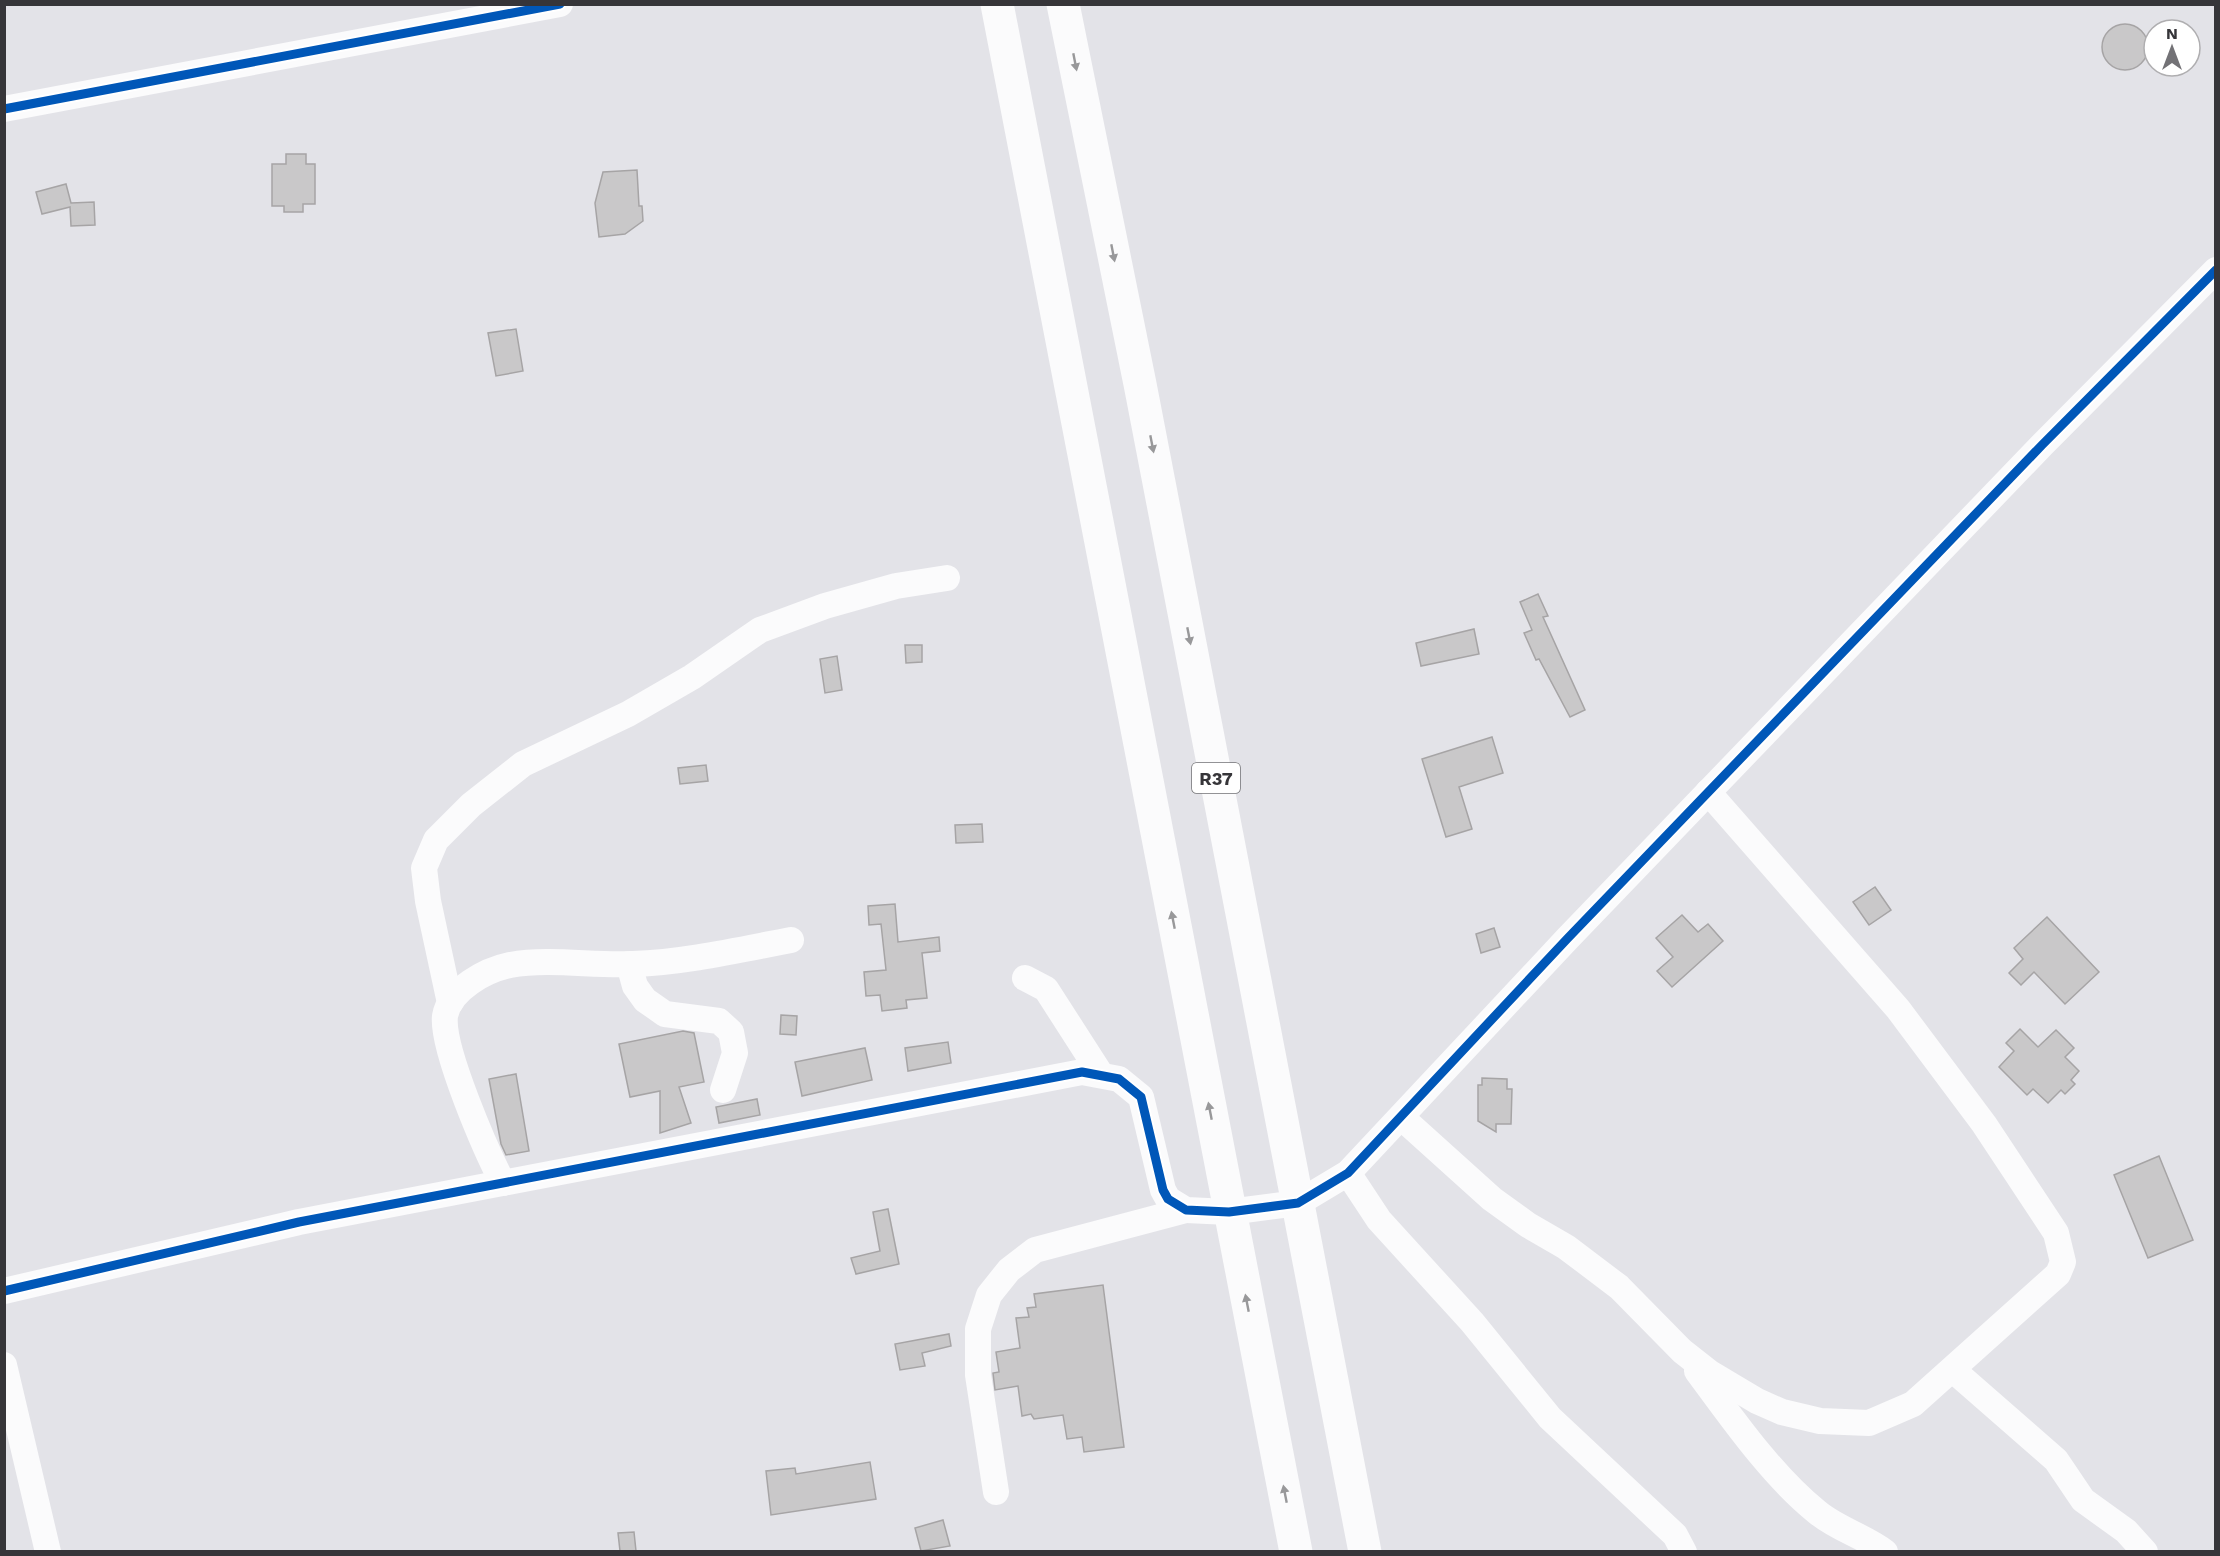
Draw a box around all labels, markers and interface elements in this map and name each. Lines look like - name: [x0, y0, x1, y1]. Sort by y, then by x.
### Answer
- north arrow: [2142, 18, 2202, 78]
- text: N: [2166, 24, 2178, 43]
- one-way arrow: [1071, 53, 1080, 72]
- one-way arrow: [1109, 244, 1119, 262]
- one-way arrow: [1148, 435, 1157, 454]
- one-way arrow: [1185, 626, 1194, 645]
- road number: R37: [1192, 763, 1240, 793]
- one-way arrow: [1168, 910, 1177, 929]
- one-way arrow: [1205, 1102, 1214, 1121]
- one-way arrow: [1242, 1293, 1251, 1312]
- one-way arrow: [1280, 1484, 1289, 1503]

